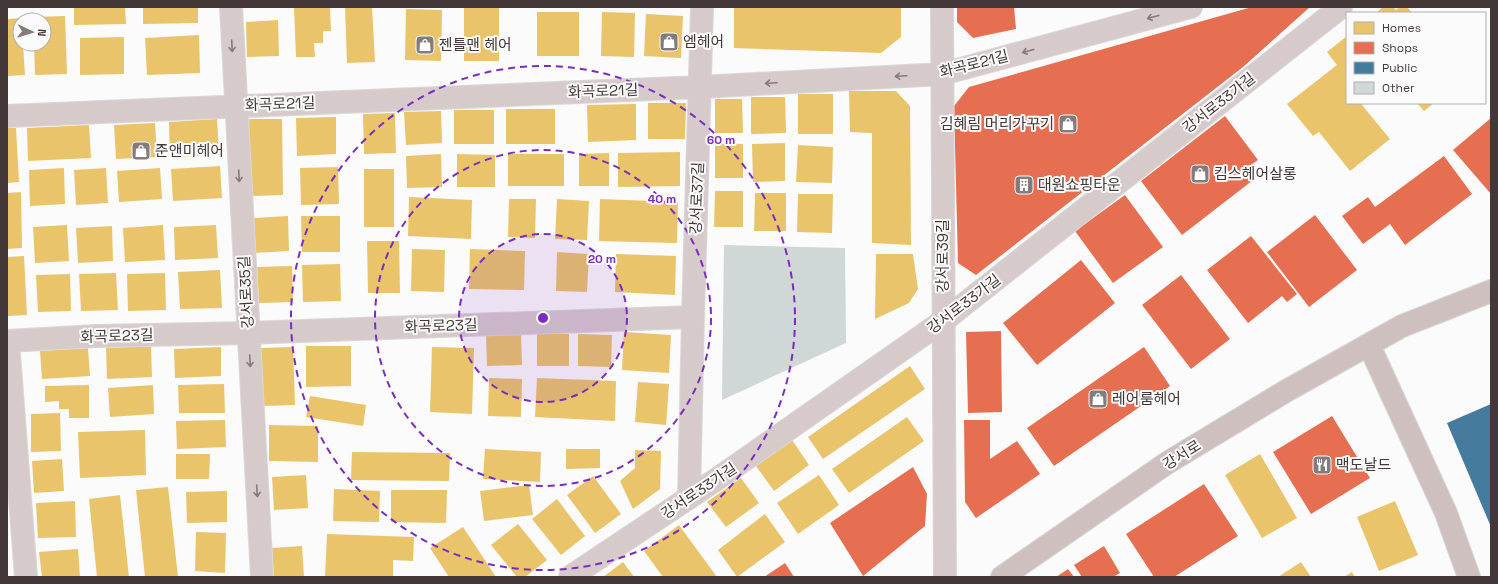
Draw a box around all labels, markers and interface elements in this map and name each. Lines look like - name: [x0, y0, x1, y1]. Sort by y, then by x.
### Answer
- north arrow: [12, 12, 52, 52]
- legend: [1346, 12, 1486, 104]
- one-way arrow: [1147, 14, 1160, 21]
- text: Homes: [1382, 20, 1421, 36]
- text: N: [35, 29, 49, 37]
- shop icon: 엠헤어: [658, 31, 680, 53]
- place label: 엠헤어: [683, 32, 724, 51]
- shop icon: 젠틀맨 헤어: [414, 34, 436, 56]
- place label: 젠틀맨 헤어: [439, 35, 512, 54]
- one-way arrow: [229, 39, 236, 52]
- text: Shops: [1382, 40, 1418, 56]
- street label: 화곡로21길: [937, 46, 1010, 81]
- one-way arrow: [1022, 48, 1035, 55]
- text: Public: [1382, 60, 1417, 76]
- street label: 강서로33가길: [1179, 68, 1259, 137]
- one-way arrow: [895, 72, 908, 80]
- one-way arrow: [765, 79, 778, 87]
- street label: 화곡로21길: [567, 80, 639, 101]
- text: Other: [1382, 80, 1415, 96]
- street label: 화곡로21길: [244, 93, 316, 114]
- shop icon: 김혜림 머리가꾸기: [1057, 113, 1079, 135]
- place label: 김혜림 머리가꾸기: [940, 114, 1054, 133]
- text: 60 m: [707, 132, 735, 148]
- shop icon: 준앤미헤어: [130, 140, 152, 162]
- place label: 준앤미헤어: [155, 141, 224, 160]
- street label: 강서로37길: [686, 161, 707, 235]
- shop icon: 킴스헤어살롱: [1189, 163, 1211, 185]
- place label: 킴스헤어살롱: [1214, 164, 1297, 183]
- one-way arrow: [236, 169, 243, 182]
- building icon: 대원쇼핑타운: [1013, 174, 1035, 196]
- place label: 대원쇼핑타운: [1038, 175, 1121, 194]
- text: 40 m: [648, 191, 676, 207]
- street label: 강서로39길: [933, 219, 952, 293]
- text: 20 m: [588, 251, 616, 267]
- street label: 강서로35길: [234, 255, 257, 329]
- street label: 강서로33가길: [923, 270, 1004, 337]
- centre of rings: [536, 311, 550, 325]
- street label: 화곡로23길: [404, 315, 478, 336]
- street label: 화곡로23길: [80, 325, 154, 346]
- one-way arrow: [246, 354, 253, 367]
- shop icon: 레어룸헤어: [1087, 388, 1109, 410]
- place label: 레어룸헤어: [1112, 389, 1181, 408]
- street label: 강서로: [1159, 436, 1204, 474]
- restaurant icon: 맥도날드: [1311, 454, 1333, 476]
- place label: 맥도날드: [1336, 455, 1391, 474]
- street label: 강서로33가길: [657, 458, 740, 523]
- one-way arrow: [253, 484, 261, 497]

